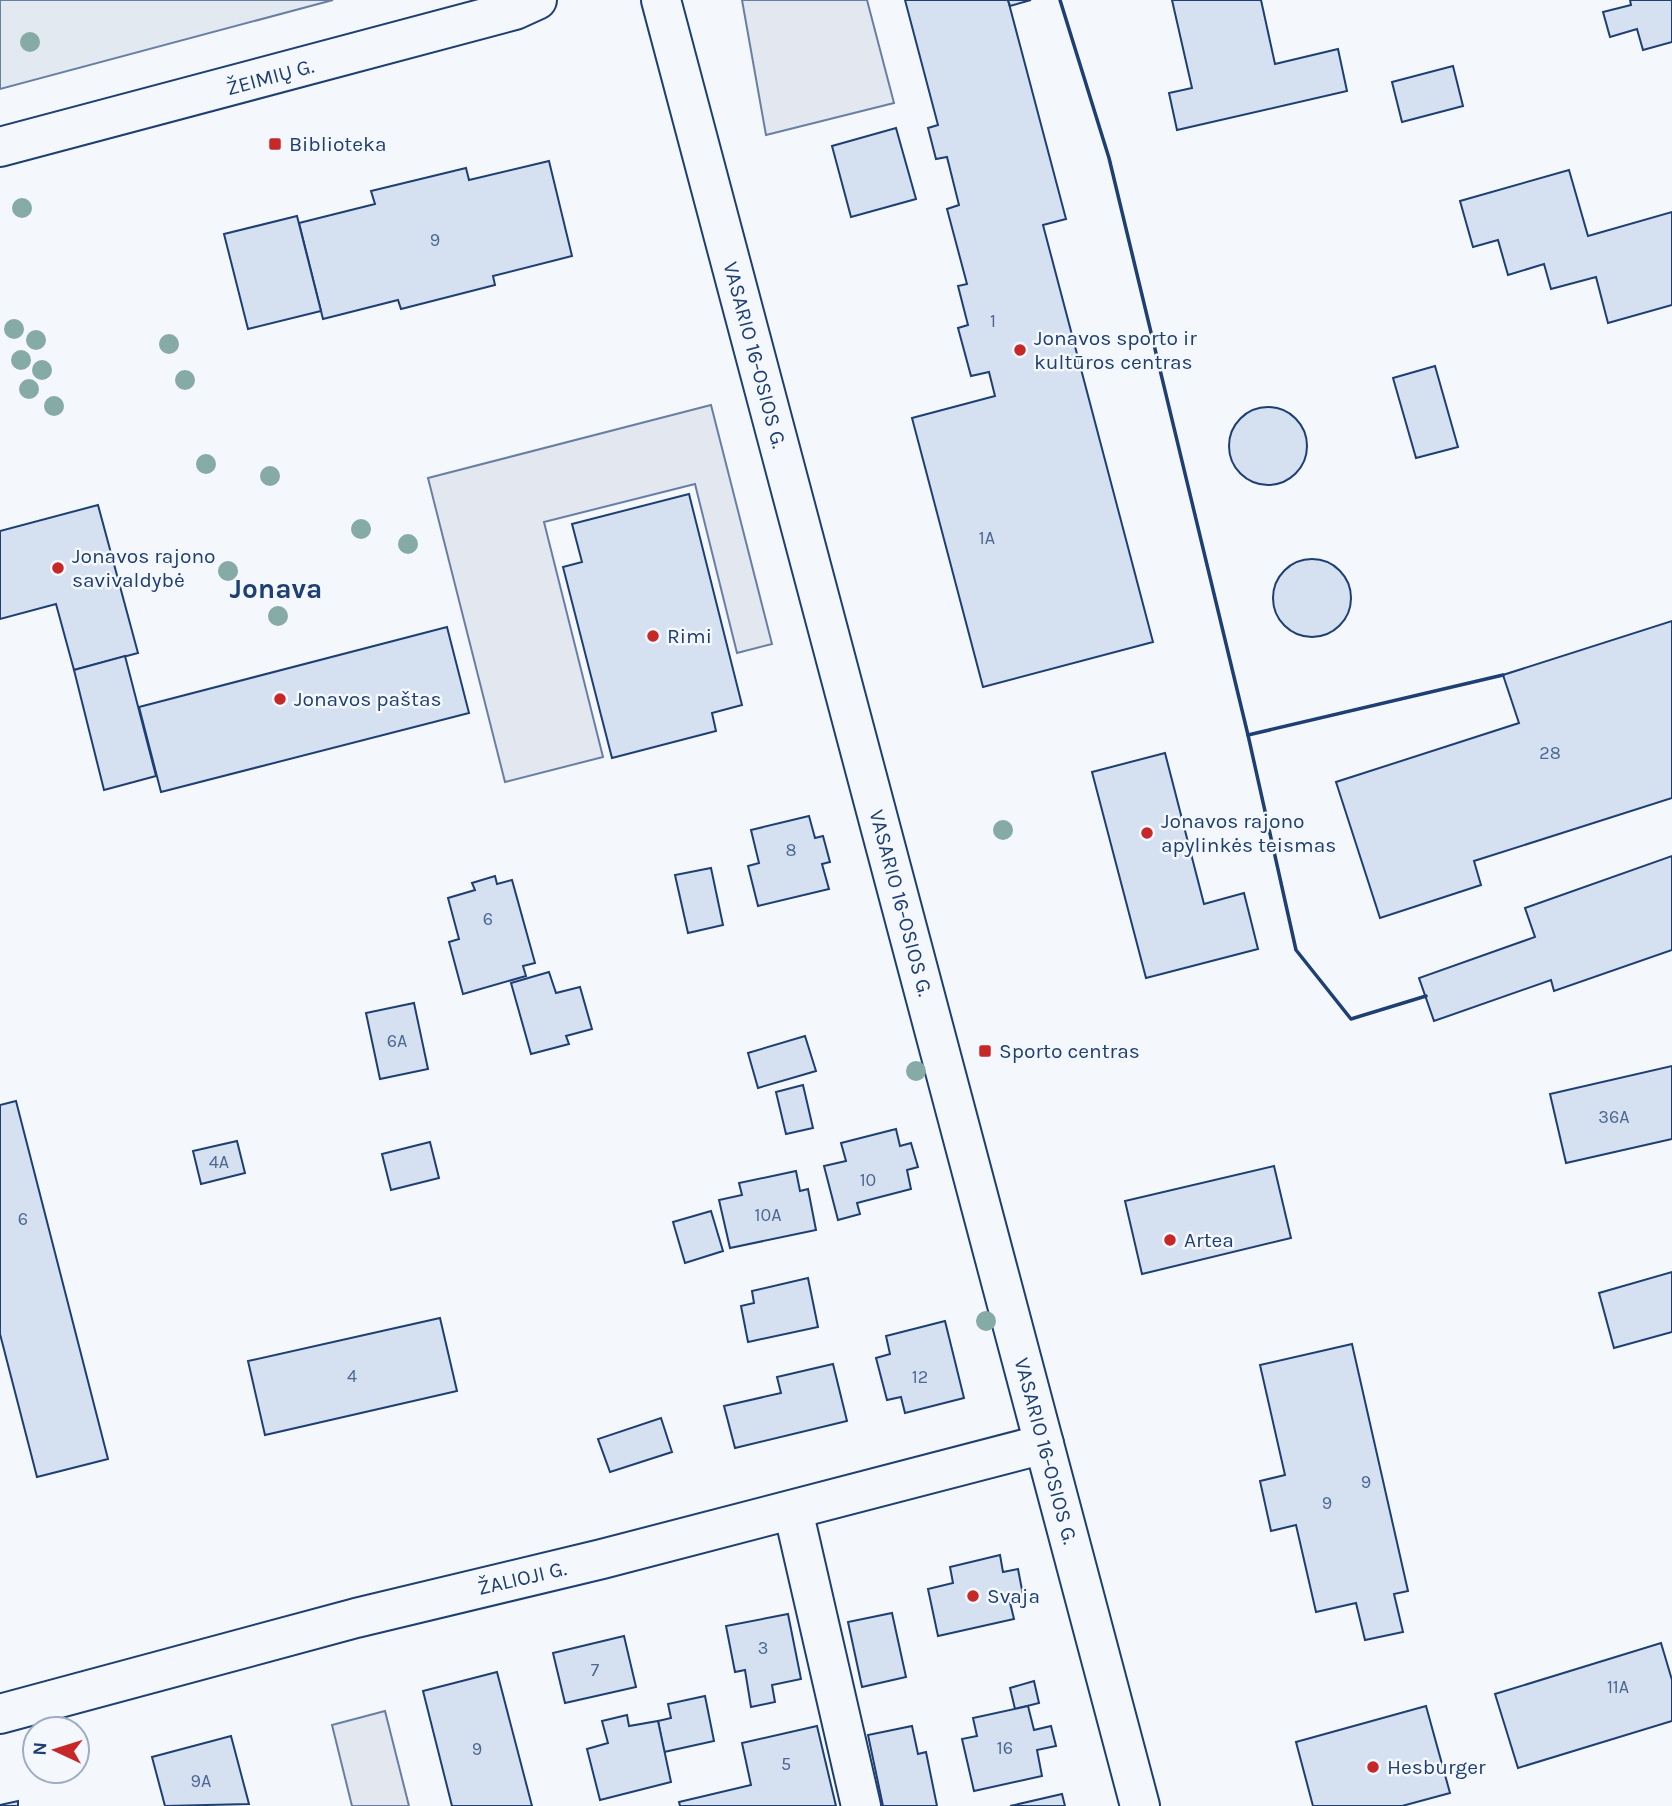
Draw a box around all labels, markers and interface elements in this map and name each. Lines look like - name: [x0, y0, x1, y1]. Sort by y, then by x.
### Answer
- street label: ŽEIMIŲ G.: [224, 54, 317, 100]
- place label: Biblioteka: [289, 132, 386, 156]
- marker: Biblioteka: [267, 136, 283, 152]
- house number: 9: [430, 229, 440, 251]
- street label: VASARIO 16-OSIOS G.: [719, 259, 792, 451]
- house number: 1: [990, 310, 996, 332]
- place label: Jonavos sporto ir kultūros centras: [1034, 326, 1197, 374]
- marker: Jonavos sporto ir kultūros centras: [1012, 342, 1028, 358]
- house number: 1A: [979, 527, 995, 549]
- place label: Jonavos rajono savivaldybė: [72, 544, 216, 592]
- marker: Jonavos rajono savivaldybė: [50, 560, 66, 576]
- district label: Jonava: [229, 572, 323, 605]
- place label: Rimi: [667, 624, 712, 648]
- marker: Rimi: [645, 628, 661, 644]
- place label: Jonavos paštas: [294, 687, 442, 711]
- marker: Jonavos paštas: [272, 691, 288, 707]
- house number: 28: [1539, 742, 1561, 764]
- street label: VASARIO 16-OSIOS G.: [865, 807, 938, 999]
- place label: Jonavos rajono apylinkės teismas: [1161, 809, 1336, 857]
- marker: Jonavos rajono apylinkės teismas: [1139, 825, 1155, 841]
- house number: 8: [785, 839, 797, 861]
- house number: 6: [483, 908, 493, 930]
- house number: 6A: [387, 1030, 407, 1052]
- place label: Sporto centras: [999, 1039, 1140, 1063]
- marker: Sporto centras: [977, 1043, 993, 1059]
- house number: 36A: [1598, 1106, 1630, 1128]
- house number: 4A: [209, 1151, 229, 1173]
- house number: 10: [860, 1169, 876, 1191]
- house number: 10A: [755, 1204, 781, 1226]
- house number: 6: [18, 1208, 28, 1230]
- place label: Artea: [1184, 1228, 1234, 1252]
- marker: Artea: [1162, 1232, 1178, 1248]
- street label: VASARIO 16-OSIOS G.: [1010, 1355, 1083, 1547]
- house number: 4: [347, 1365, 357, 1387]
- house number: 12: [912, 1366, 928, 1388]
- house number: 9: [1361, 1471, 1371, 1493]
- house number: 9: [1322, 1492, 1332, 1514]
- street label: ŽALIOJI G.: [475, 1556, 569, 1600]
- place label: Svaja: [987, 1584, 1040, 1608]
- marker: Svaja: [965, 1588, 981, 1604]
- house number: 3: [758, 1637, 768, 1659]
- house number: 7: [591, 1659, 600, 1681]
- house number: 11A: [1607, 1676, 1629, 1698]
- north arrow: [21, 1715, 91, 1785]
- house number: 16: [997, 1737, 1013, 1759]
- house number: 9: [472, 1738, 482, 1760]
- text: N: [29, 1741, 51, 1756]
- house number: 5: [781, 1753, 791, 1775]
- place label: Hesburger: [1387, 1755, 1486, 1779]
- marker: Hesburger: [1365, 1759, 1381, 1775]
- house number: 9A: [191, 1770, 211, 1792]

